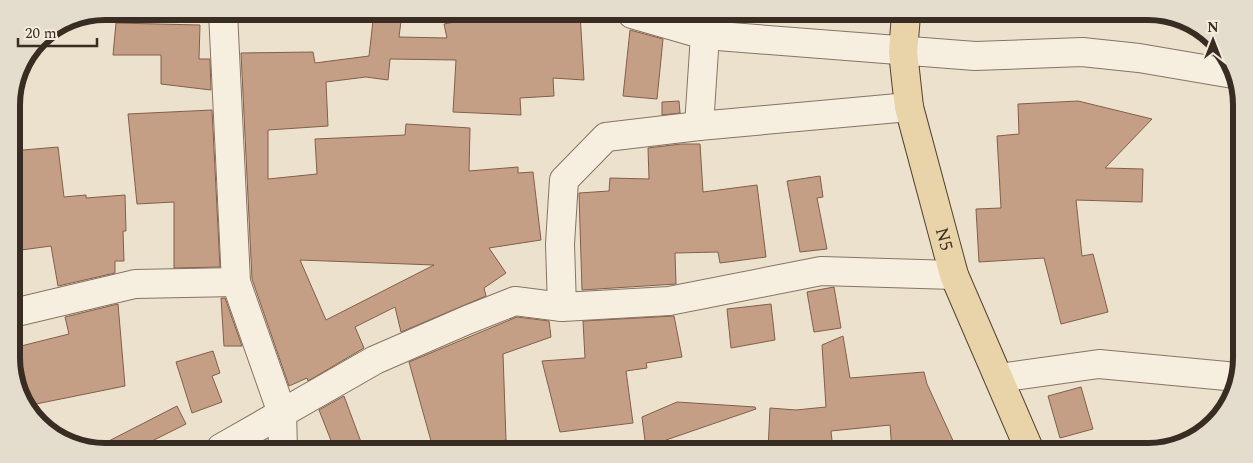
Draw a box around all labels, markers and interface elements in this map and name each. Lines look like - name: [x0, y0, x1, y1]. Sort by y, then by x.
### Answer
- scale bar: [18, 15, 96, 47]
- north arrow: [1188, 15, 1238, 65]
- text: N: [1207, 17, 1219, 38]
- text: 20 m: [25, 22, 57, 45]
- street label: N5: [928, 224, 960, 254]

